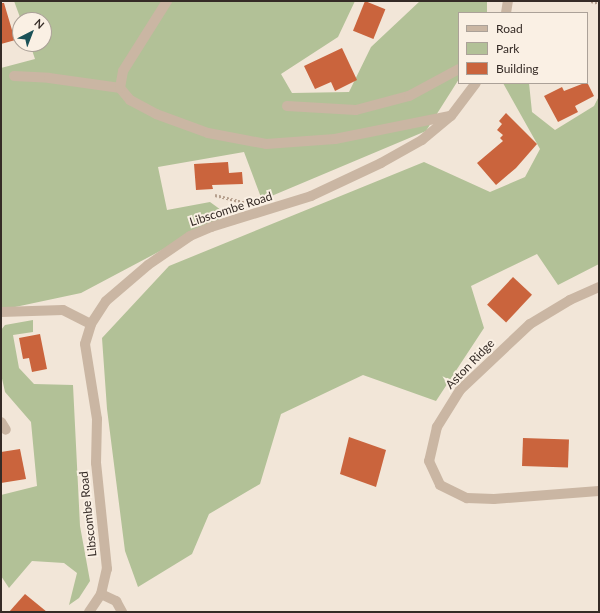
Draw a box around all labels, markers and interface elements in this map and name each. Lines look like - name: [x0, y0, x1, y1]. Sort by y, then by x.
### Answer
- north arrow: [12, 12, 52, 52]
- legend: [458, 12, 588, 84]
- text: N: [32, 16, 47, 31]
- text: Road: [496, 21, 523, 36]
- text: Park: [496, 41, 519, 56]
- text: Building: [496, 61, 539, 76]
- street label: Libscombe Road: [188, 189, 274, 229]
- street label: Aston Ridge: [443, 336, 497, 392]
- street label: Libscombe Road: [76, 470, 100, 558]

